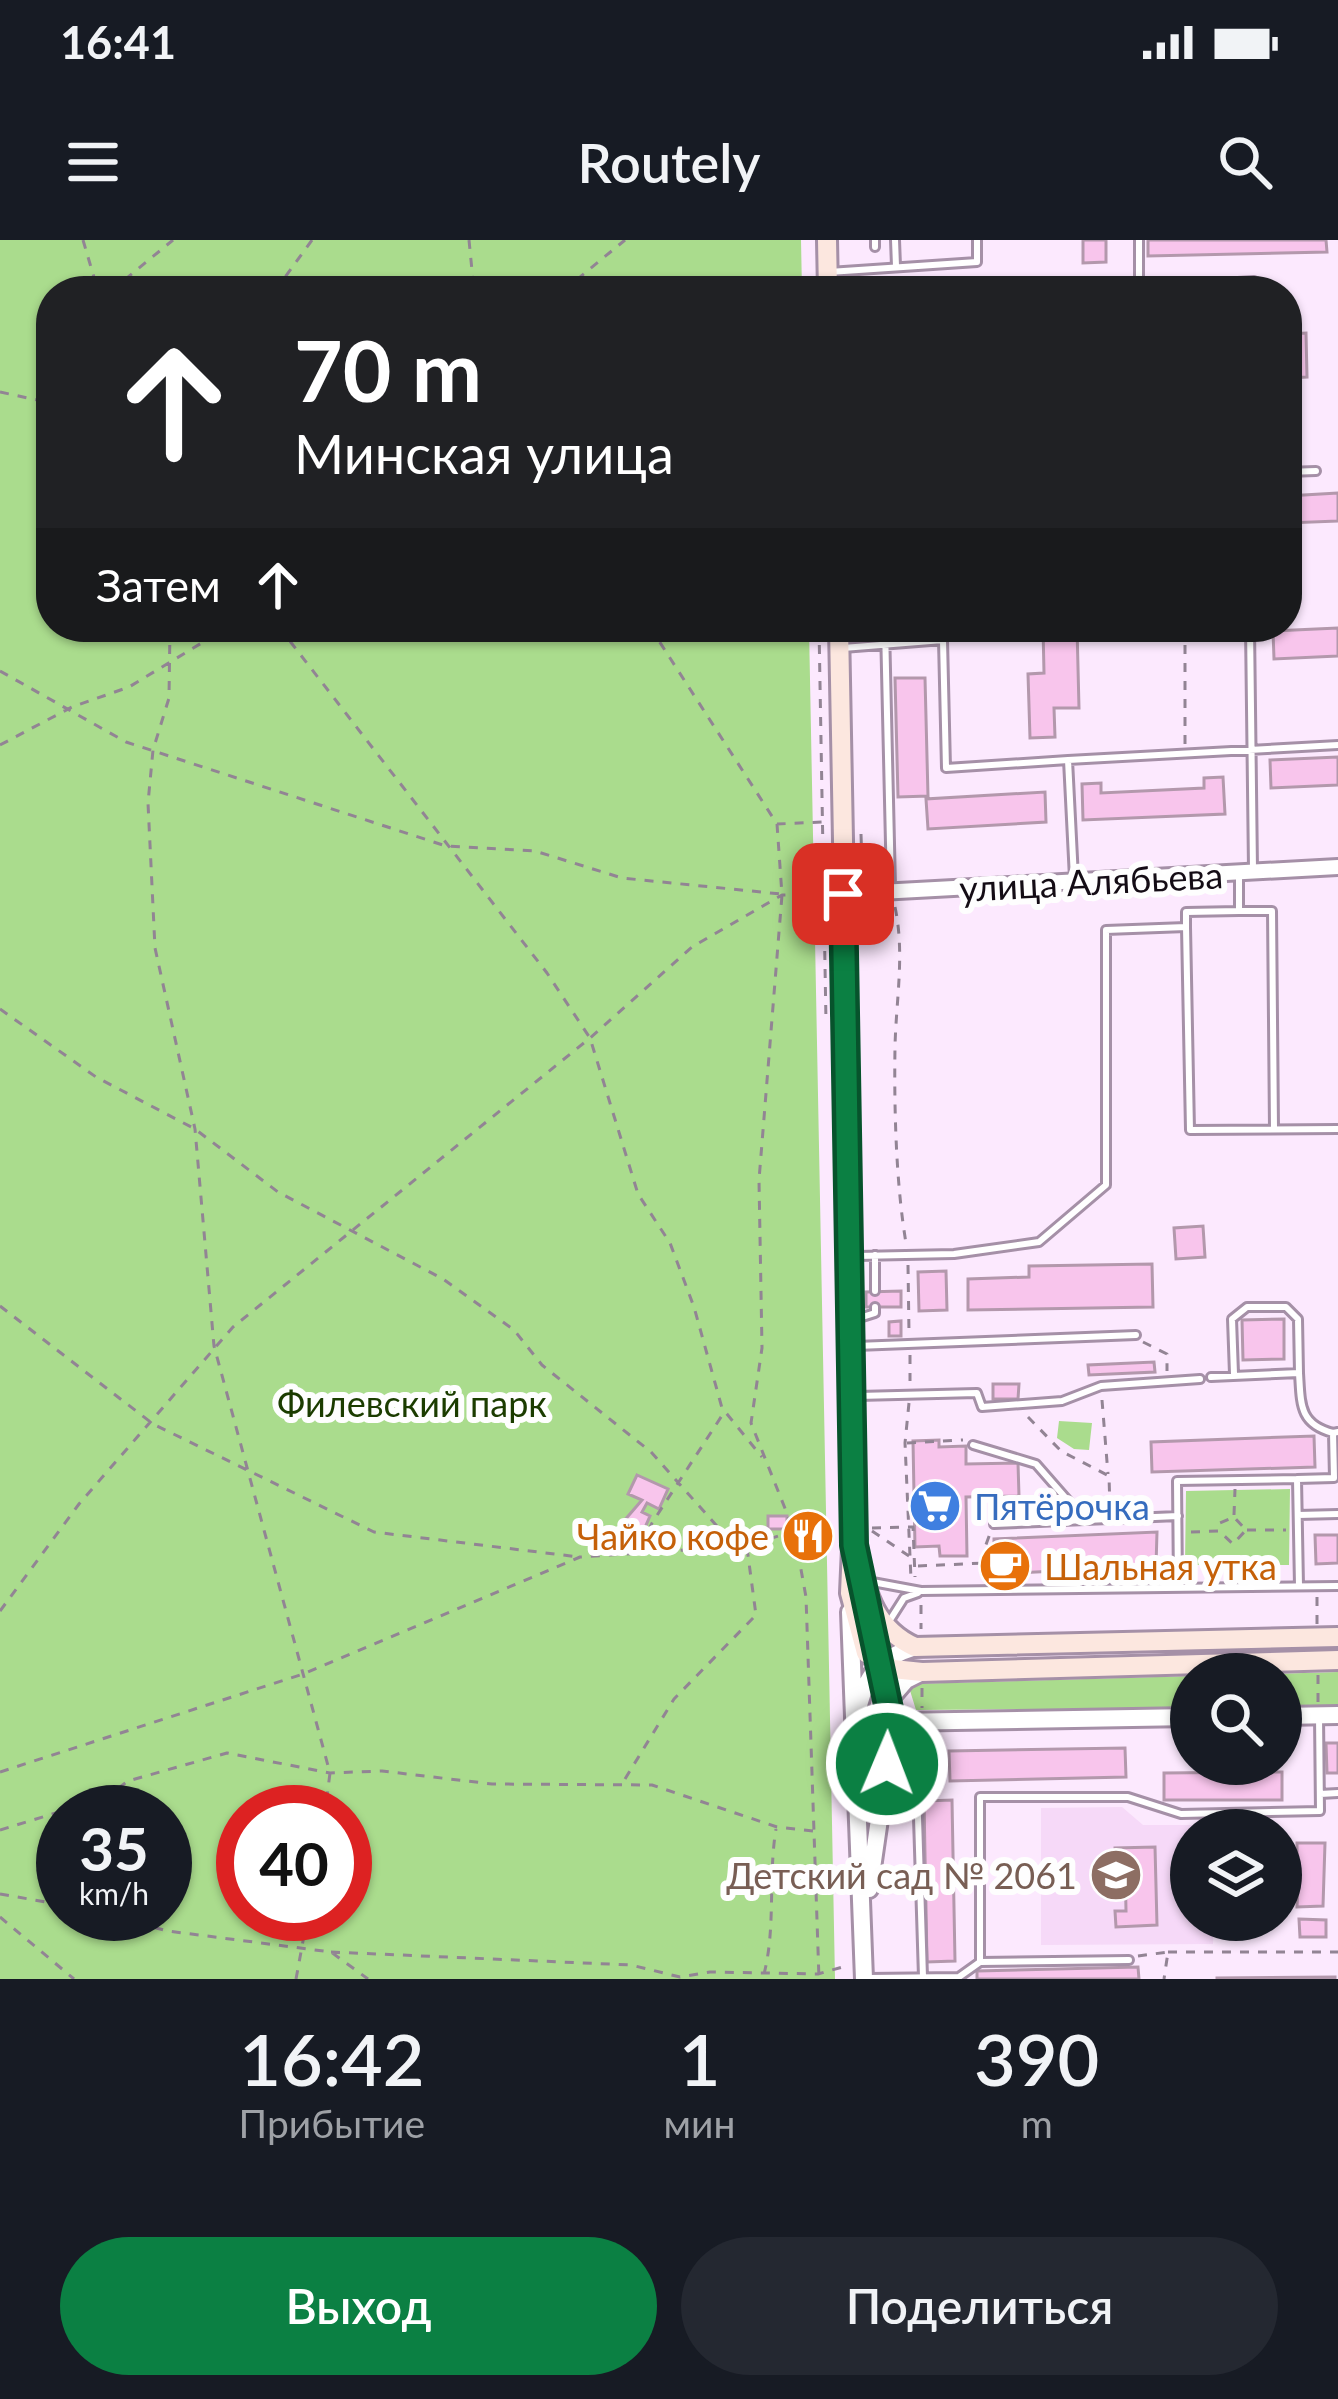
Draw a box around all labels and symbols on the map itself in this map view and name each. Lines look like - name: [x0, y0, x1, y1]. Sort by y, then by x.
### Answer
- pin: [792, 843, 894, 945]
- street label: улица Алябьева: [958, 852, 1224, 910]
- park label: Филевский парк: [277, 1381, 547, 1425]
- supermarket icon: Пятёрочка: [907, 1478, 963, 1534]
- place label: Пятёрочка: [974, 1484, 1150, 1528]
- restaurant icon: Чайко кофе: [780, 1508, 836, 1564]
- place label: Чайко кофе: [577, 1514, 769, 1558]
- cafe icon: Шальная утка: [977, 1538, 1033, 1594]
- place label: Шальная утка: [1044, 1544, 1277, 1588]
- position arrow: [824, 1701, 950, 1827]
- speed limit sign: 40: [216, 1785, 372, 1941]
- school or university icon: Детский сад № 2061: [1088, 1847, 1144, 1903]
- place label: Детский сад № 2061: [726, 1853, 1077, 1897]

